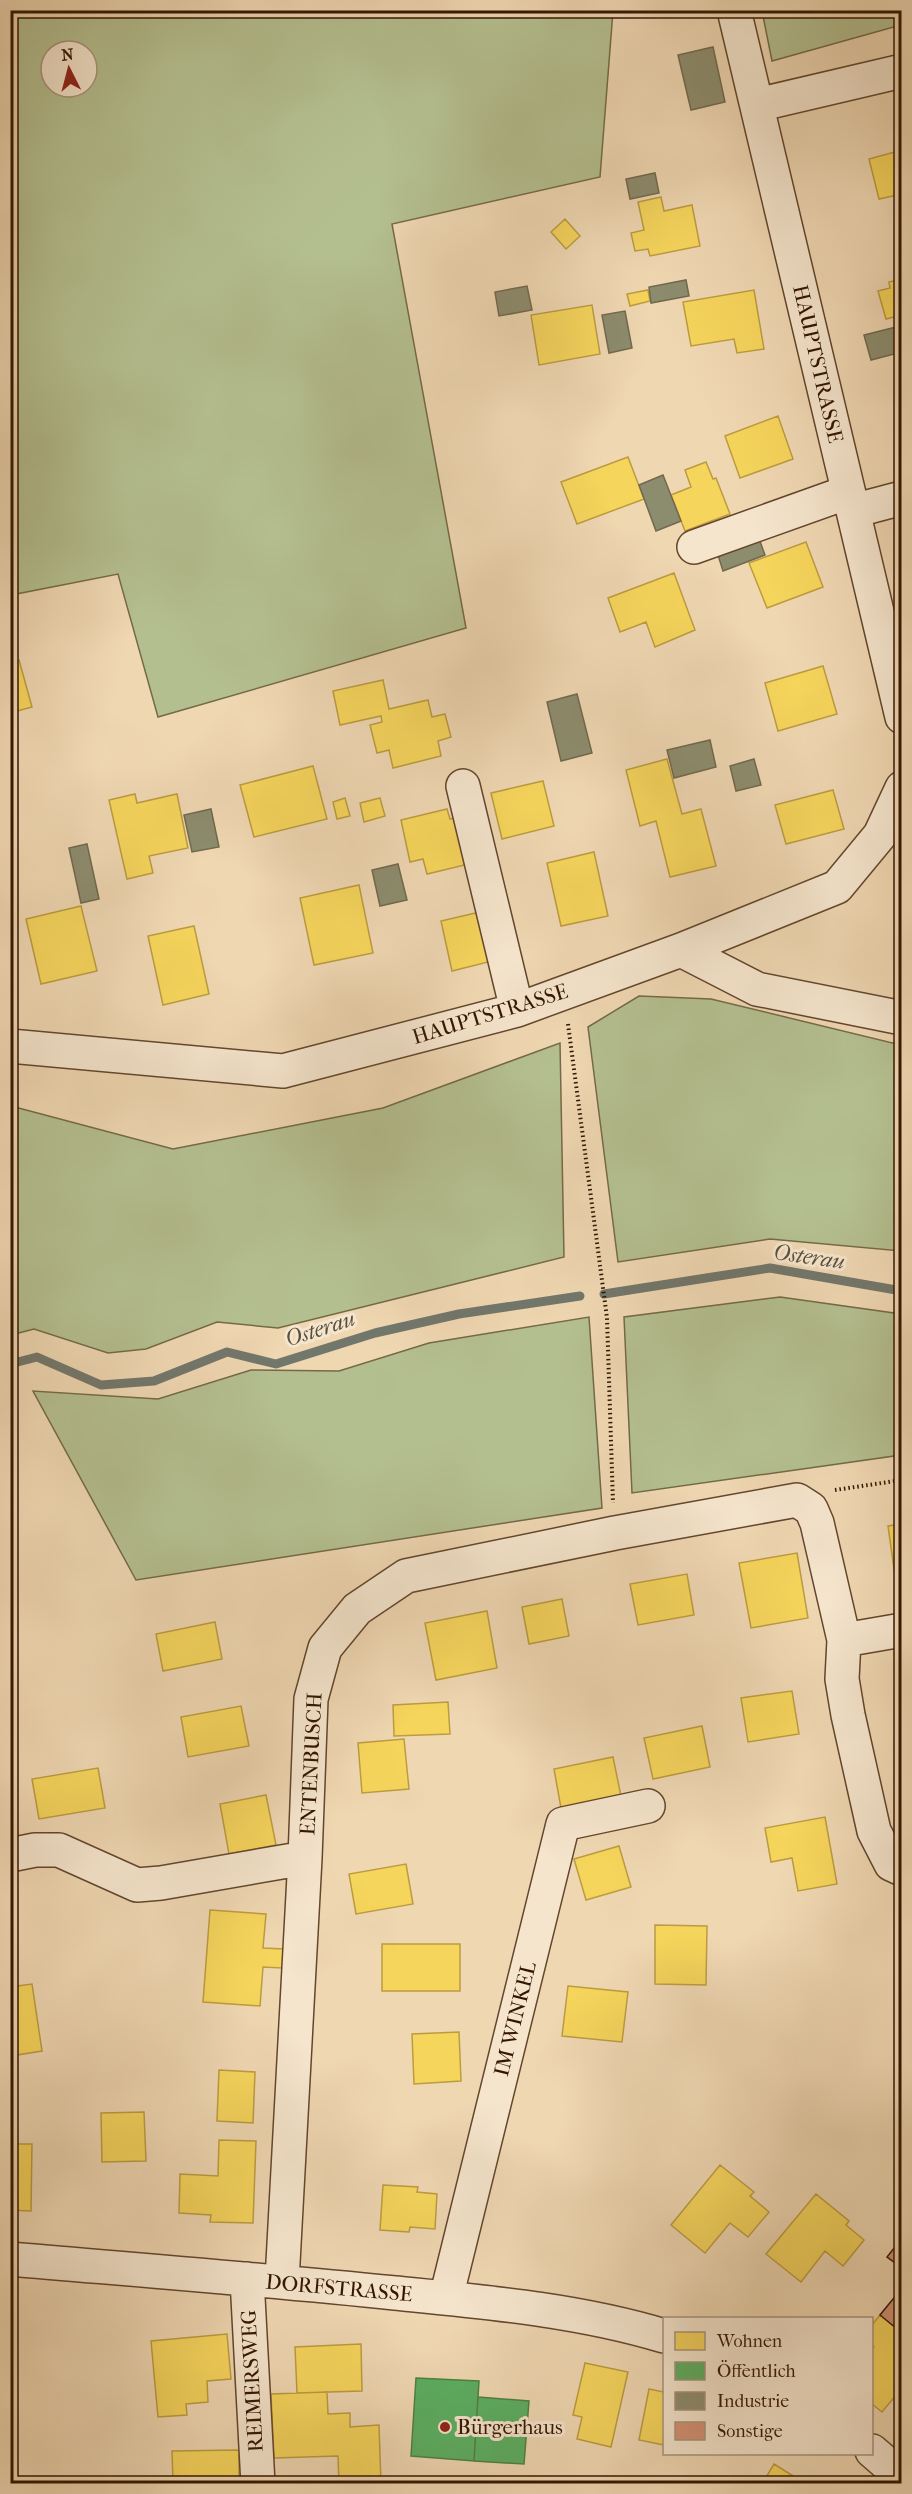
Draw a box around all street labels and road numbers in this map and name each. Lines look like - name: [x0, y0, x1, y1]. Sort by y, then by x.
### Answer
- street label: HAUPTSTRASSE: [788, 283, 848, 446]
- street label: HAUPTSTRASSE: [409, 979, 571, 1049]
- street label: ENTENBUSCH: [295, 1692, 327, 1836]
- street label: IM WINKEL: [489, 1959, 541, 2079]
- street label: DORFSTRASSE: [265, 2270, 414, 2306]
- street label: REIMERSWEG: [236, 2309, 268, 2453]

